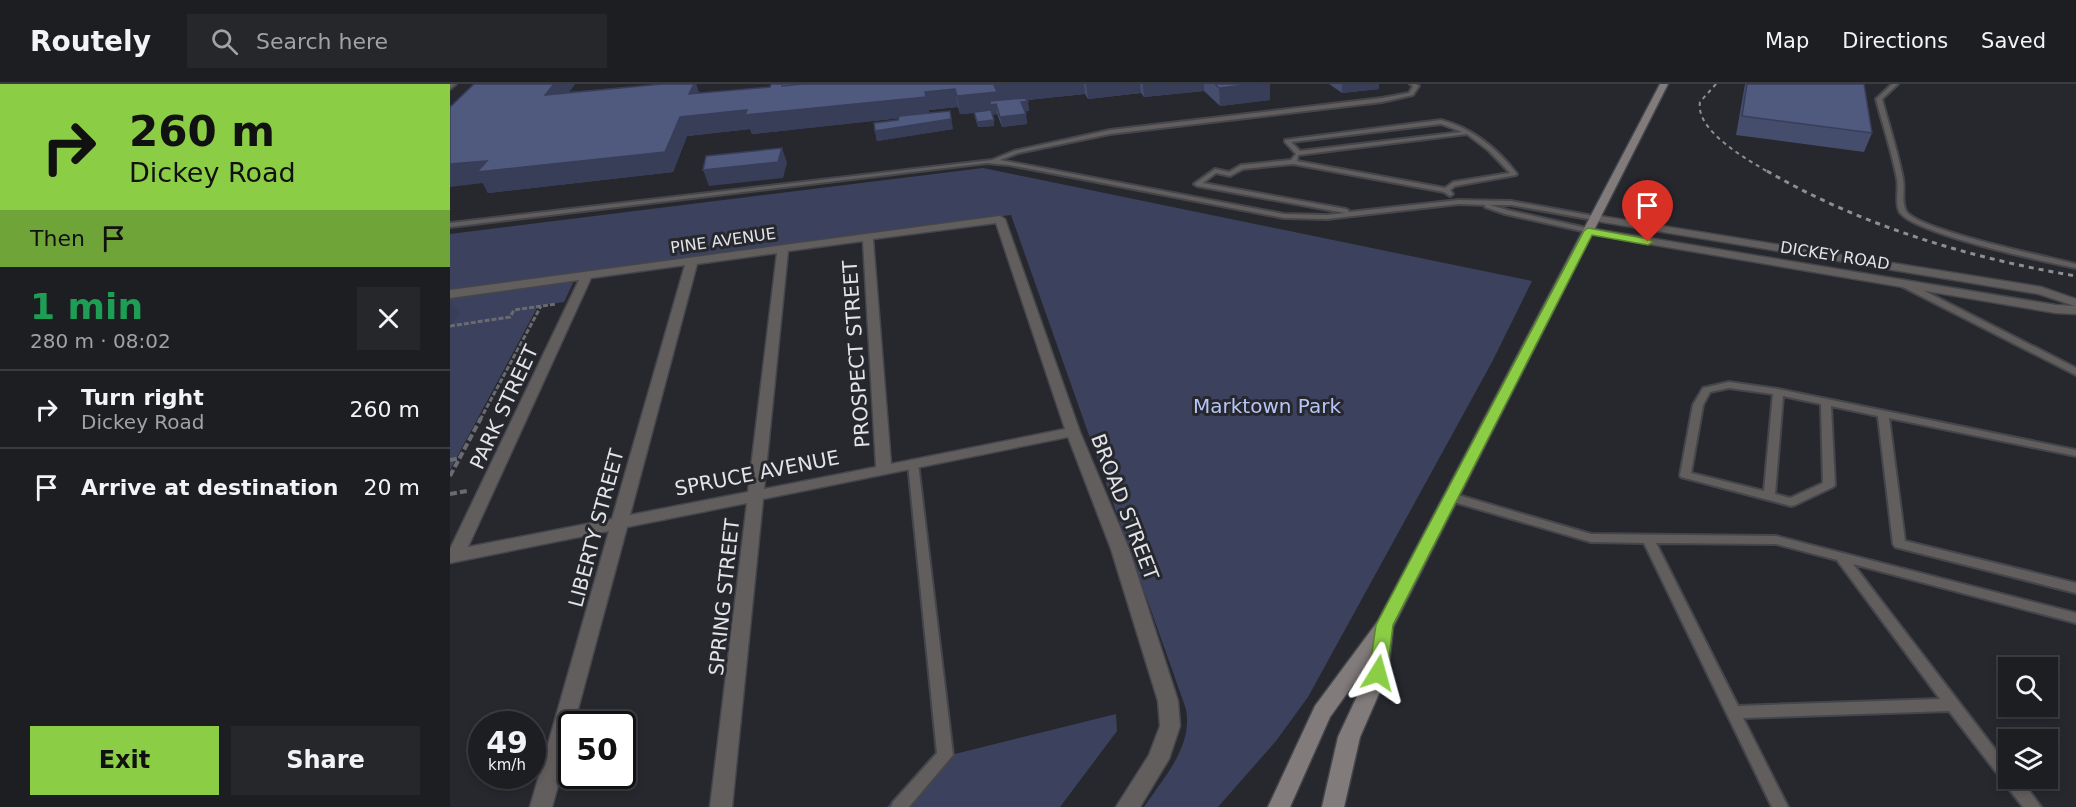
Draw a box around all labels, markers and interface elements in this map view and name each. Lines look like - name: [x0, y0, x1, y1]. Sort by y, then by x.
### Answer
- search box: [187, 14, 607, 68]
- text: Routely: [30, 25, 151, 58]
- icon: search: [208, 25, 241, 58]
- text: Search here: [256, 29, 388, 54]
- text: Map: [1765, 29, 1809, 53]
- text: Directions: [1842, 29, 1948, 53]
- text: Saved: [1981, 29, 2046, 53]
- text: 260 m: [129, 107, 275, 156]
- icon: right: [30, 108, 108, 186]
- text: Dickey Road: [129, 157, 296, 188]
- pin: [1622, 180, 1673, 242]
- icon: arrive: [1631, 189, 1664, 222]
- icon: arrive: [97, 222, 130, 255]
- street label: PINE AVENUE: [669, 224, 777, 257]
- text: Then: [30, 226, 85, 251]
- street label: DICKEY ROAD: [1779, 237, 1891, 274]
- street label: PROSPECT STREET: [837, 259, 875, 449]
- text: 1 min: [30, 286, 143, 327]
- button: close: [357, 287, 420, 350]
- text: 280 m · 08:02: [30, 329, 171, 353]
- street label: PARK STREET: [465, 340, 544, 473]
- text: Turn right: [81, 385, 204, 410]
- icon: right: [30, 393, 63, 426]
- park label: Marktown Park: [1193, 394, 1341, 418]
- text: 260 m: [350, 397, 420, 422]
- text: Dickey Road: [81, 410, 205, 434]
- street label: BROAD STREET: [1086, 430, 1164, 584]
- street label: LIBERTY STREET: [563, 445, 629, 610]
- street label: SPRUCE AVENUE: [673, 445, 841, 501]
- icon: arrive: [30, 471, 63, 504]
- text: Arrive at destination: [81, 475, 338, 500]
- text: 20 m: [364, 475, 420, 500]
- street label: SPRING STREET: [704, 517, 744, 677]
- position arrow: [1346, 641, 1410, 705]
- map controls: [1998, 657, 2058, 789]
- button: search: [1998, 657, 2058, 717]
- speed limit sign: 50: [558, 711, 636, 789]
- text: 49: [486, 725, 528, 760]
- button: Exit: [30, 726, 219, 795]
- button: Share: [231, 726, 420, 795]
- button: layers: [1998, 729, 2058, 789]
- text: km/h: [488, 756, 526, 774]

